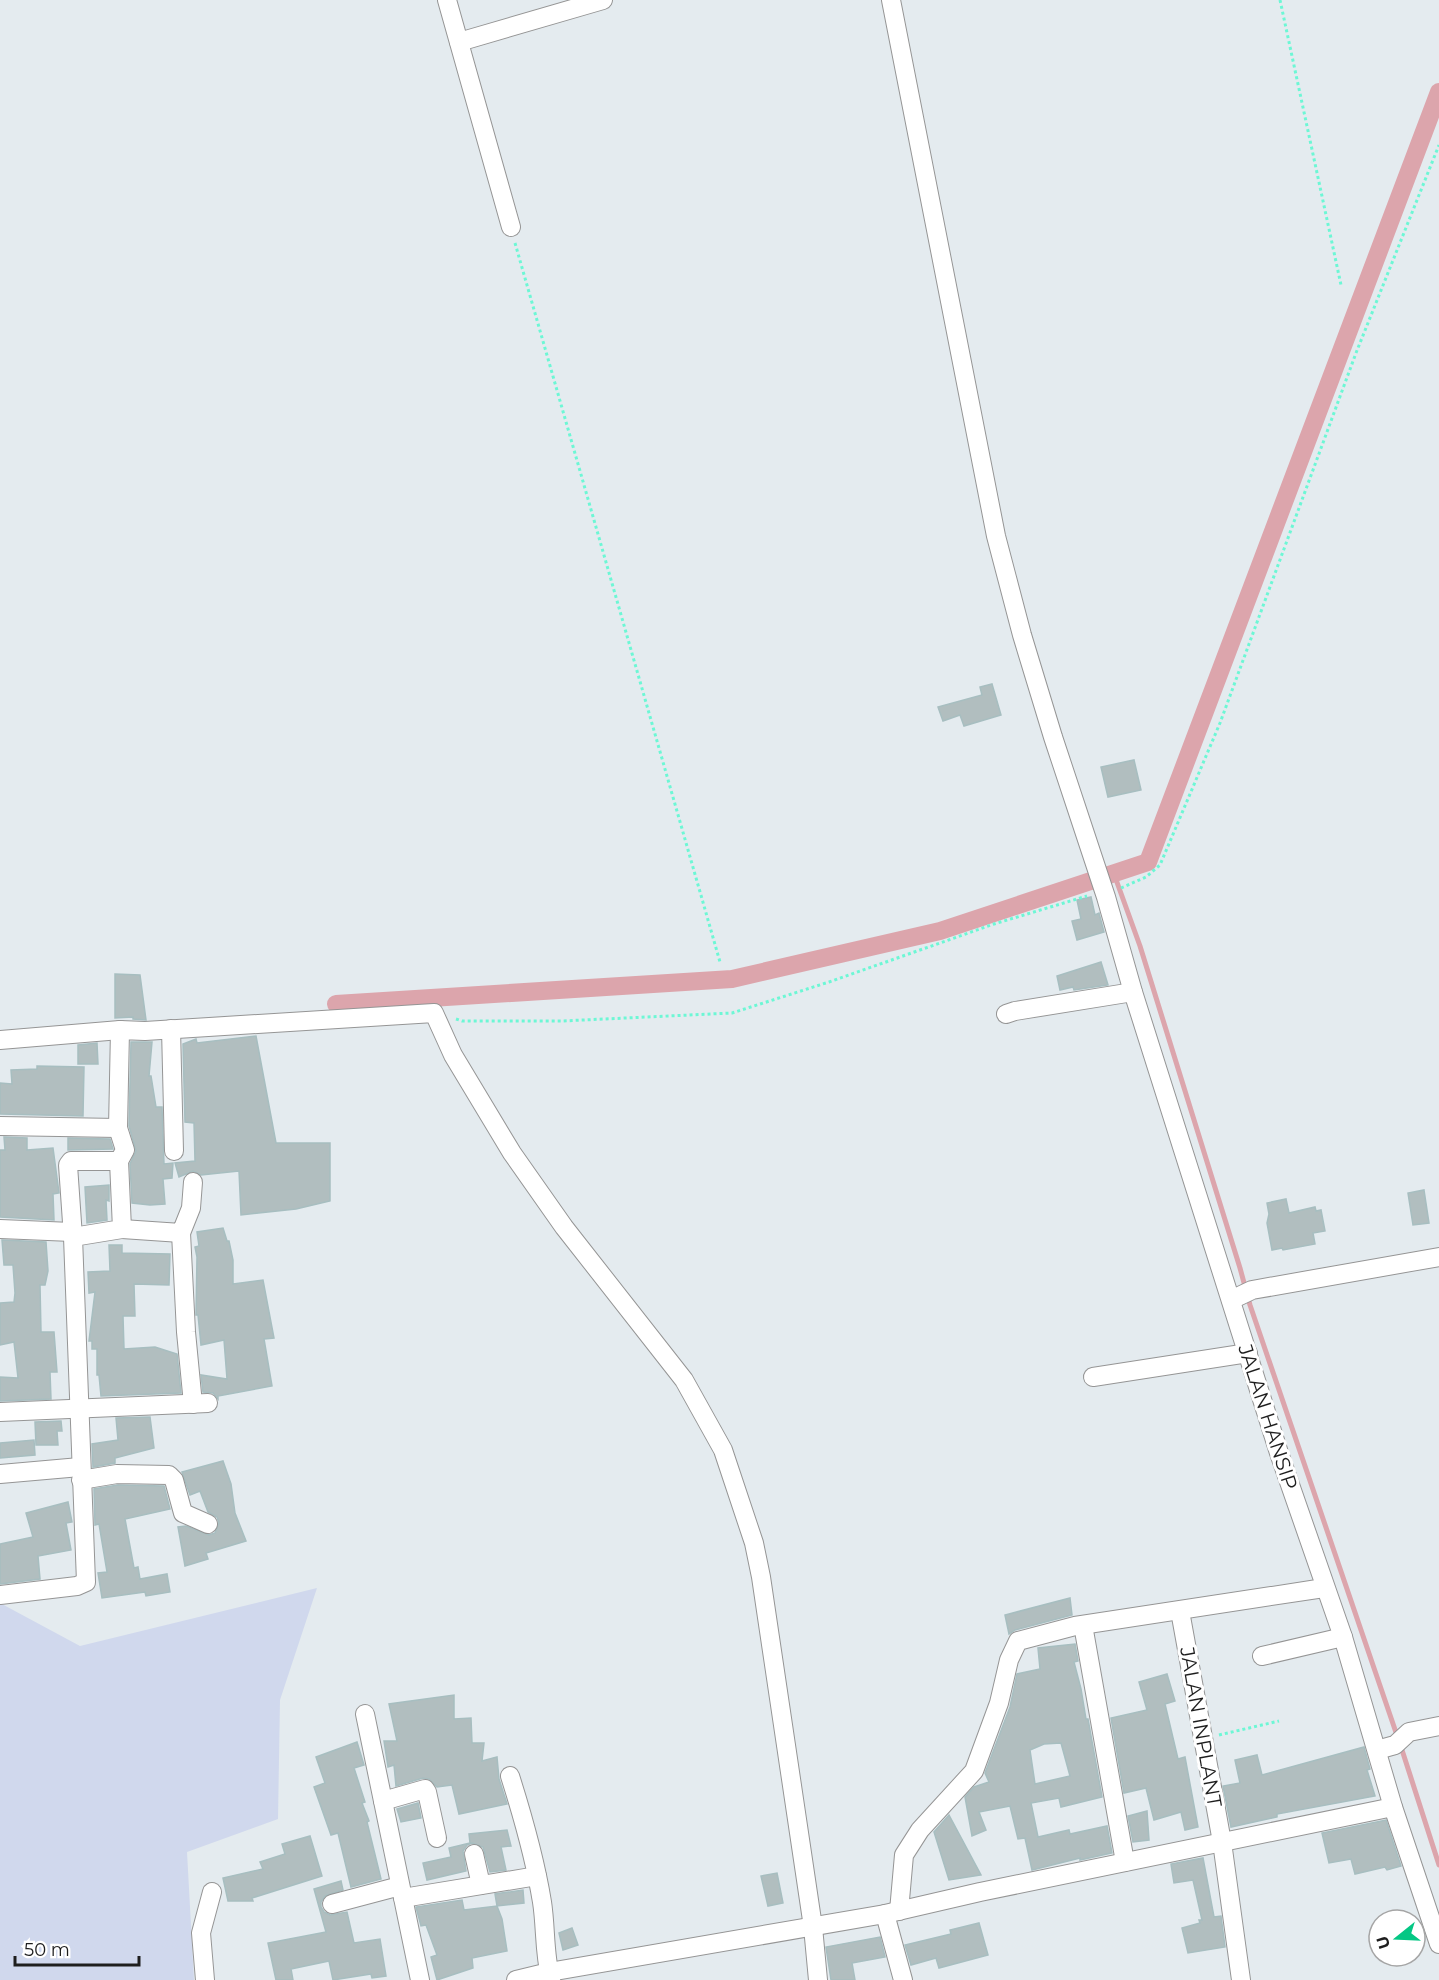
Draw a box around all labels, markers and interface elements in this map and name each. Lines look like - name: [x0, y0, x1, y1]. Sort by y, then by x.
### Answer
- street label: JALAN HANSIP: [1233, 1340, 1303, 1493]
- street label: JALAN INPLANT: [1175, 1644, 1227, 1809]
- north arrow: [1367, 1908, 1427, 1968]
- scale bar: [15, 1929, 140, 1967]
- text: U: [1372, 1934, 1394, 1951]
- text: 50 m: [24, 1939, 70, 1961]

